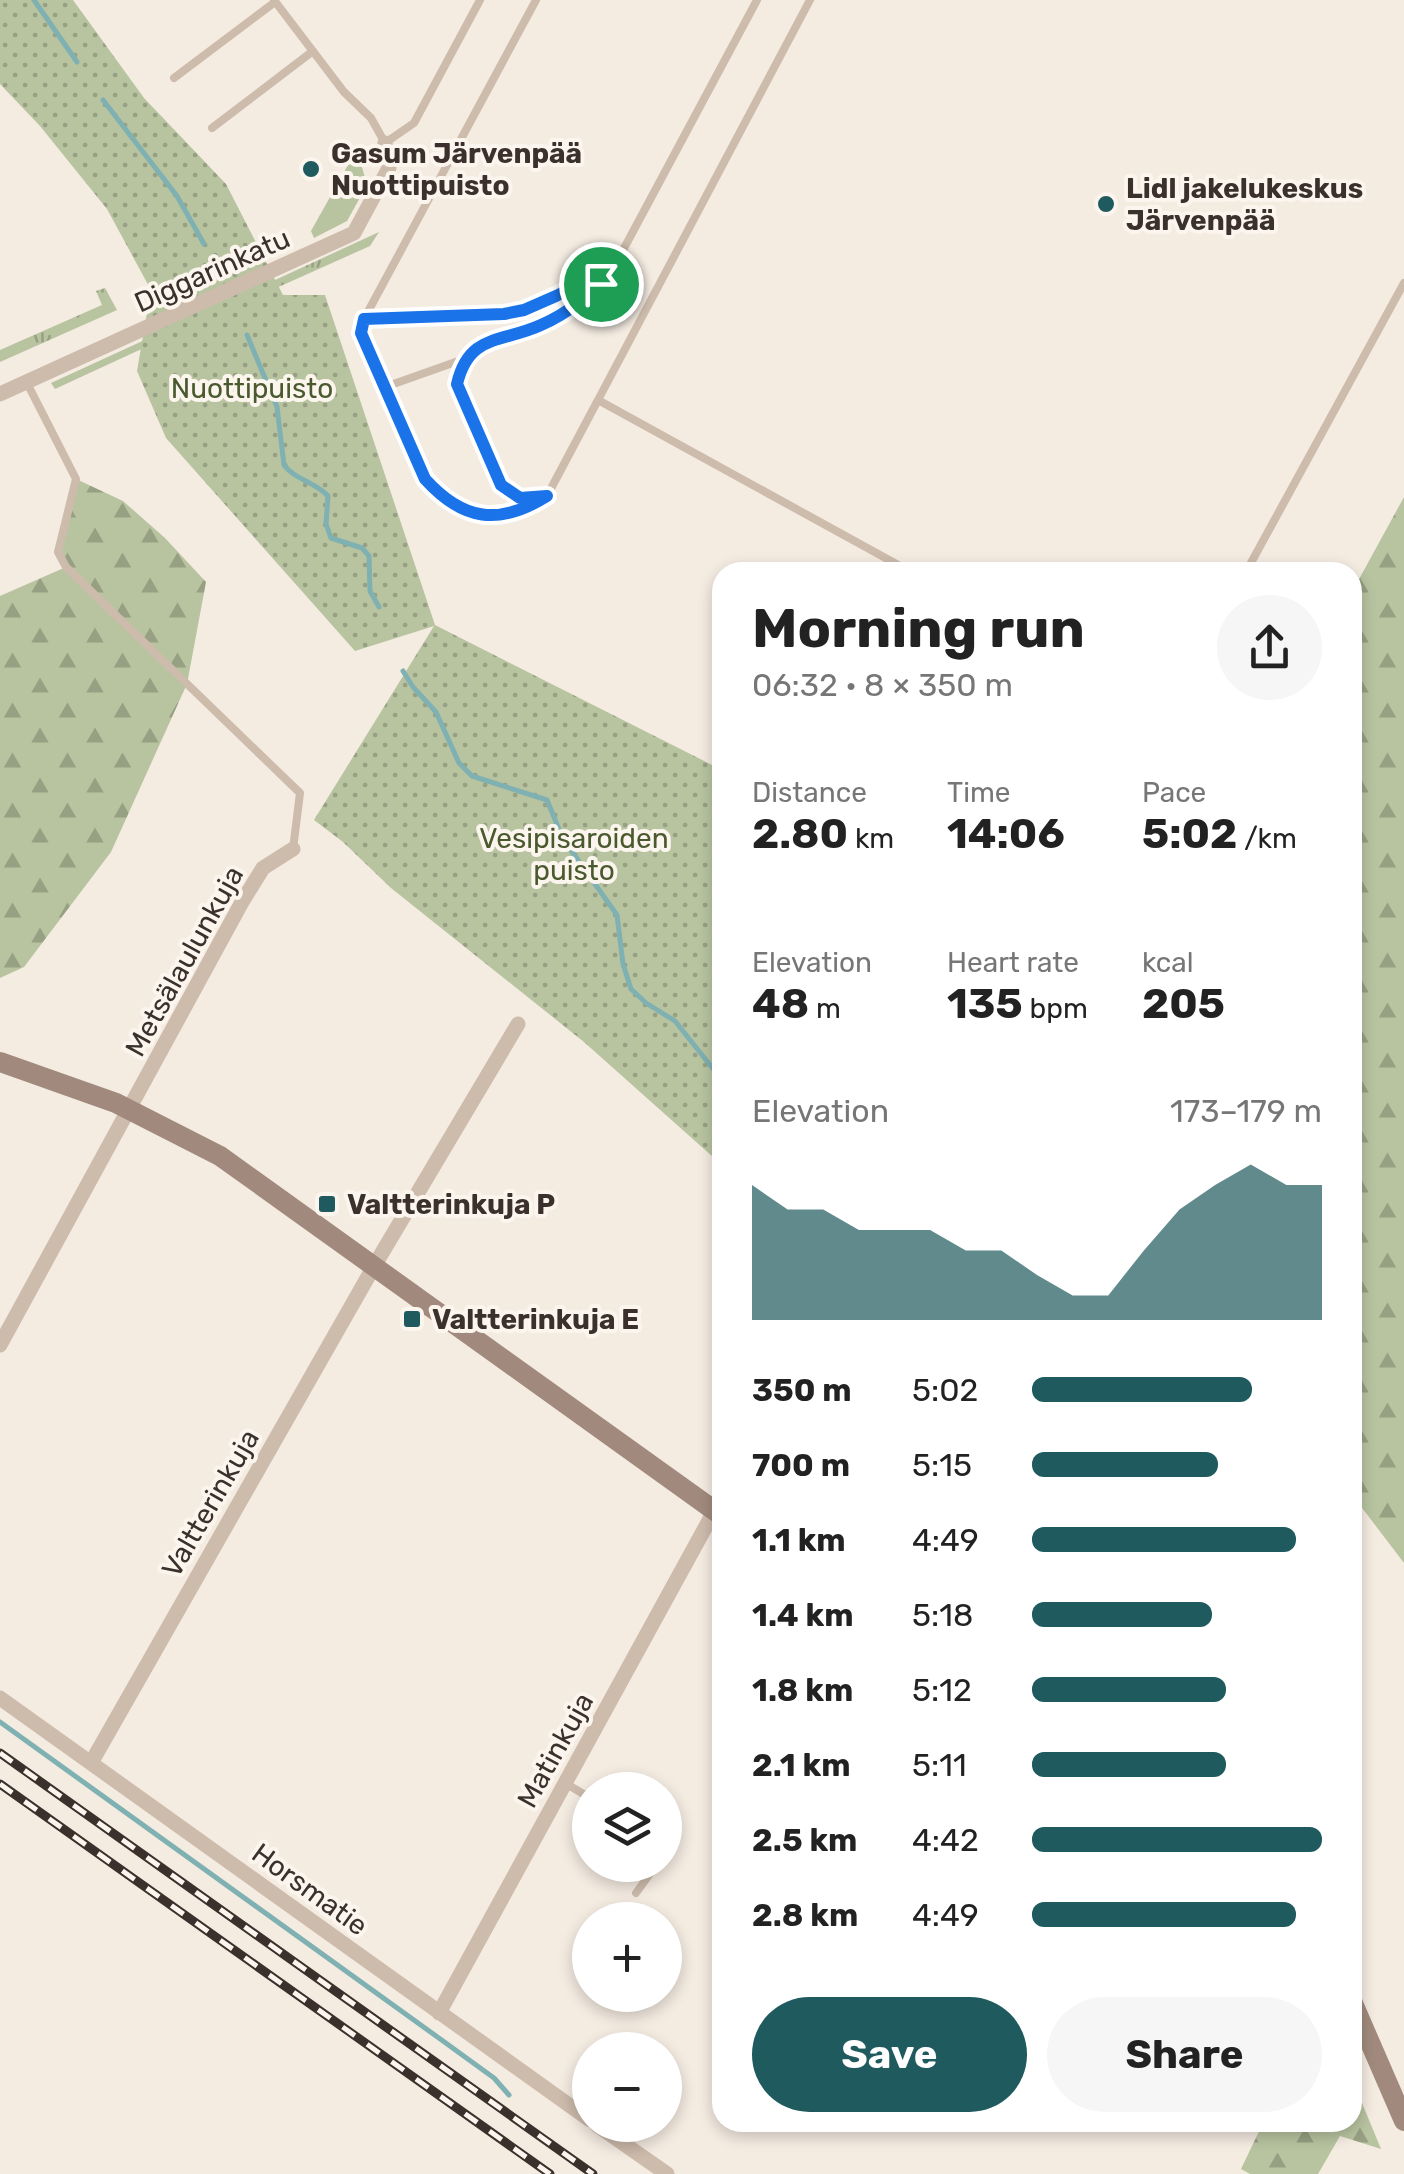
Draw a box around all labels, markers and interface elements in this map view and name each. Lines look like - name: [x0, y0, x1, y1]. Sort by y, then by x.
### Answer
- place label: Gasum Järvenpää Nuottipuisto: [331, 137, 582, 202]
- marker: Gasum Järvenpää Nuottipuisto: [300, 158, 322, 180]
- place label: Lidl jakelukeskus Järvenpää: [1126, 172, 1363, 237]
- marker: Lidl jakelukeskus Järvenpää: [1095, 193, 1117, 215]
- street label: Diggarinkatu: [129, 221, 295, 319]
- pin: [559, 242, 644, 327]
- icon: arrive: [574, 257, 629, 312]
- park label: Nuottipuisto: [171, 372, 333, 405]
- button: share: [1217, 595, 1322, 700]
- text: Morning run: [752, 596, 1085, 661]
- text: 06:32 · 8 × 350 m: [752, 666, 1013, 704]
- text: Distance: [752, 776, 867, 809]
- text: Time: [947, 776, 1010, 809]
- text: Pace: [1142, 776, 1206, 809]
- text: 2.80: [752, 809, 848, 859]
- text: 14:06: [947, 809, 1065, 859]
- text: 5:02: [1142, 809, 1237, 859]
- park label: Vesipisaroiden puisto: [479, 822, 669, 887]
- text: km: [848, 822, 894, 855]
- text: /km: [1237, 822, 1297, 855]
- street label: Metsälaulunkuja: [119, 860, 250, 1062]
- text: Elevation: [752, 946, 872, 979]
- text: Heart rate: [947, 946, 1079, 979]
- text: kcal: [1142, 946, 1193, 979]
- text: 48: [752, 979, 809, 1029]
- text: 135: [947, 979, 1023, 1029]
- text: 205: [1142, 979, 1225, 1029]
- text: m: [809, 992, 841, 1025]
- text: bpm: [1023, 992, 1088, 1025]
- text: Elevation: [752, 1092, 889, 1130]
- text: 173–179 m: [1170, 1092, 1322, 1130]
- place label: Valtterinkuja P: [347, 1188, 555, 1221]
- marker: Valtterinkuja P: [316, 1193, 338, 1215]
- place label: Valtterinkuja E: [432, 1303, 639, 1336]
- marker: Valtterinkuja E: [401, 1308, 423, 1330]
- text: 350 m: [752, 1371, 852, 1409]
- text: 5:02: [912, 1371, 978, 1409]
- street label: Valtterinkuja: [155, 1424, 266, 1583]
- text: 700 m: [752, 1446, 850, 1484]
- text: 5:15: [912, 1446, 972, 1484]
- text: 1.1 km: [752, 1521, 846, 1559]
- text: 4:49: [912, 1521, 979, 1559]
- text: 1.4 km: [752, 1596, 853, 1634]
- text: 5:18: [912, 1596, 973, 1634]
- text: 1.8 km: [752, 1671, 853, 1709]
- text: 5:12: [912, 1671, 972, 1709]
- street label: Matinkuja: [510, 1687, 600, 1813]
- text: 2.1 km: [752, 1746, 851, 1784]
- text: 5:11: [912, 1746, 967, 1784]
- map controls: [572, 1772, 682, 2142]
- button: layers: [572, 1772, 682, 1882]
- text: 2.5 km: [752, 1821, 857, 1859]
- text: 4:42: [912, 1821, 979, 1859]
- street label: Horsmatie: [246, 1836, 374, 1942]
- text: 2.8 km: [752, 1896, 858, 1934]
- text: 4:49: [912, 1896, 979, 1934]
- button: +: [572, 1902, 682, 2012]
- button: Save: [752, 1997, 1027, 2112]
- button: Share: [1047, 1997, 1322, 2112]
- button: −: [572, 2032, 682, 2142]

